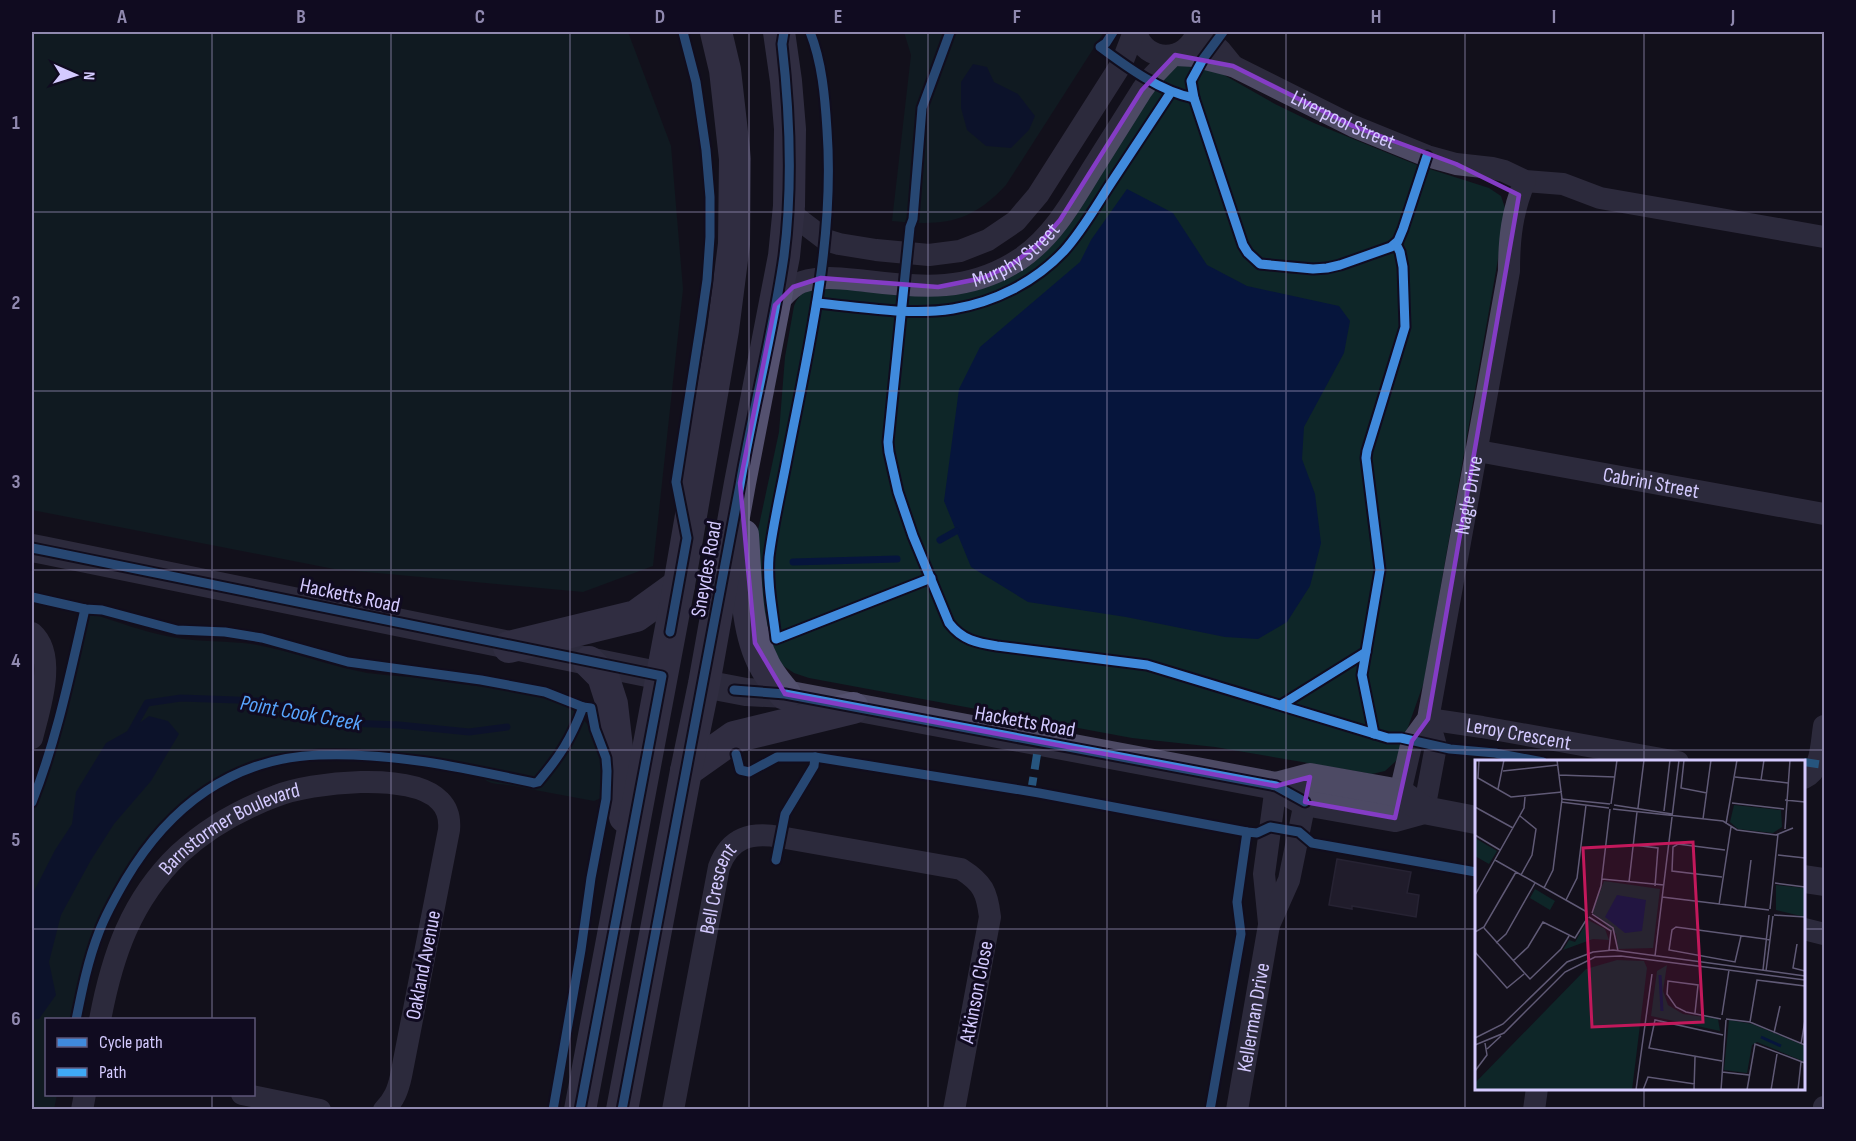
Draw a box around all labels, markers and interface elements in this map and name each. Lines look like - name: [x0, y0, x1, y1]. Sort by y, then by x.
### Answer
- text: A: [116, 5, 127, 29]
- text: B: [296, 5, 306, 29]
- text: C: [475, 5, 485, 29]
- text: D: [655, 5, 665, 29]
- text: E: [834, 5, 842, 29]
- text: F: [1013, 5, 1021, 29]
- text: G: [1191, 5, 1201, 29]
- text: H: [1371, 5, 1381, 29]
- text: I: [1552, 5, 1556, 29]
- text: J: [1730, 5, 1735, 29]
- north arrow: [45, 45, 105, 105]
- text: N: [79, 71, 98, 80]
- street label: Liverpool Street: [1287, 85, 1399, 155]
- text: 1: [12, 111, 20, 135]
- street label: Murphy Street: [969, 218, 1065, 293]
- text: 2: [12, 291, 20, 315]
- street label: Nagle Drive: [1450, 454, 1488, 537]
- street label: Cabrini Street: [1601, 462, 1701, 504]
- text: 3: [12, 470, 21, 494]
- street label: Sneydes Road: [686, 519, 727, 619]
- street label: Hacketts Road: [298, 573, 402, 618]
- text: 4: [11, 649, 21, 673]
- water label: Point Cook Creek: [238, 690, 364, 738]
- street label: Hacketts Road: [973, 700, 1077, 743]
- street label: Leroy Crescent: [1465, 713, 1573, 756]
- inset map: [1475, 760, 1805, 1090]
- street label: Barnstormer Boulevard: [153, 778, 302, 880]
- text: 5: [12, 828, 21, 852]
- street label: Bell Crescent: [695, 837, 742, 936]
- street label: Oakland Avenue: [401, 908, 446, 1022]
- street label: Atkinson Close: [954, 939, 999, 1046]
- street label: Kellerman Drive: [1232, 961, 1275, 1074]
- text: 6: [11, 1007, 21, 1031]
- legend: [45, 1018, 255, 1096]
- text: Cycle path: [99, 1032, 163, 1053]
- text: Path: [99, 1062, 127, 1083]

